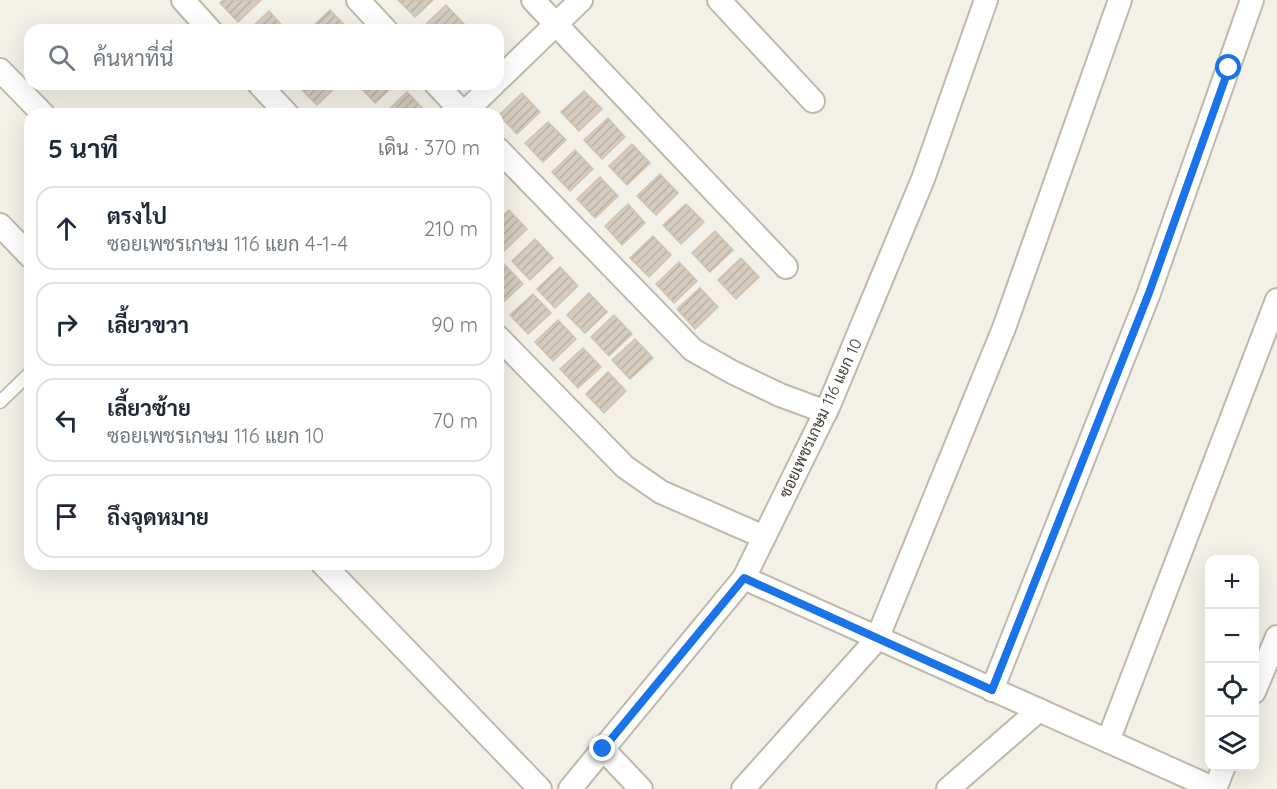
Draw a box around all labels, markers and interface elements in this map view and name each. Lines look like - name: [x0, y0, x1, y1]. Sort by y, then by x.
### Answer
- search box: [24, 24, 504, 90]
- icon: search: [45, 41, 78, 74]
- text: ค้นหาที่นี่: [93, 44, 173, 72]
- route start: [1215, 54, 1241, 80]
- text: 5 นาที: [48, 132, 118, 165]
- text: เดิน · 370 m: [378, 135, 480, 160]
- text: ตรงไป: [107, 202, 167, 230]
- icon: ahead: [50, 212, 83, 245]
- text: 210 m: [424, 216, 478, 241]
- text: ซอยเพชรเกษม 116 แยก 4-1-4: [107, 231, 348, 256]
- icon: right: [50, 308, 83, 341]
- text: เลี้ยวขวา: [107, 311, 189, 339]
- text: 90 m: [431, 312, 478, 337]
- street label: ซอยเพชรเกษม 116 แยก 10: [774, 335, 866, 501]
- text: เลี้ยวซ้าย: [107, 394, 191, 422]
- icon: left: [50, 404, 83, 437]
- text: 70 m: [432, 408, 478, 433]
- text: ซอยเพชรเกษม 116 แยก 10: [107, 423, 324, 448]
- icon: arrive: [50, 500, 83, 533]
- text: ถึงจุดหมาย: [107, 503, 209, 531]
- map controls: [1205, 555, 1259, 771]
- button: +: [1205, 555, 1259, 609]
- button: −: [1205, 609, 1259, 663]
- button: locate: [1205, 663, 1259, 717]
- button: layers: [1205, 717, 1259, 771]
- route end: [589, 735, 615, 761]

